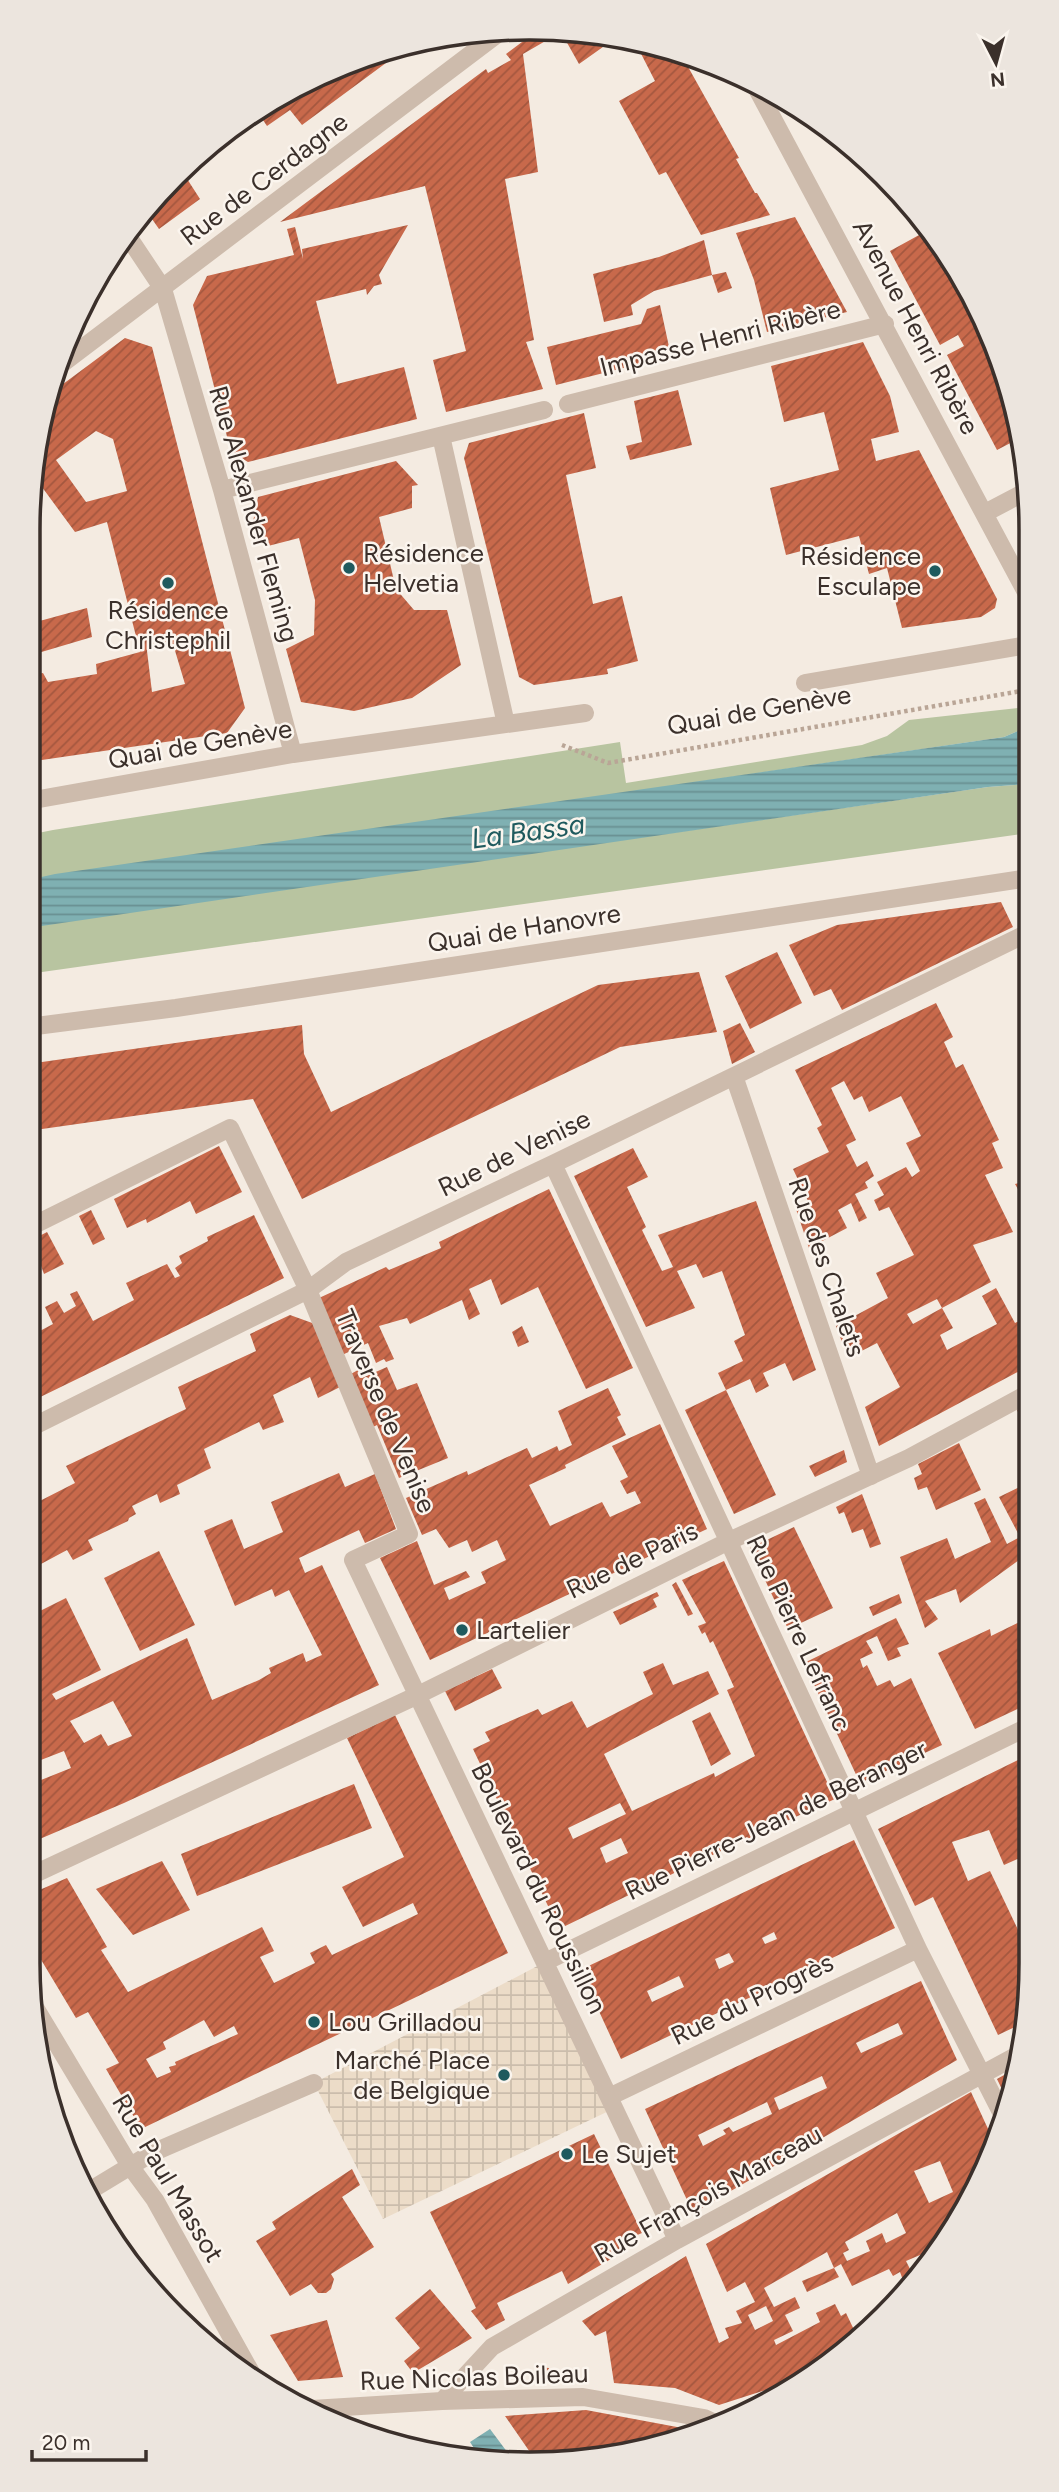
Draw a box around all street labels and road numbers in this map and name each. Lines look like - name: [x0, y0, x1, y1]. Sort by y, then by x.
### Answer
- street label: Rue de Cerdagne: [174, 106, 354, 252]
- street label: Avenue Henri Ribère: [846, 214, 986, 440]
- street label: Impasse Henri Ribère: [596, 293, 844, 383]
- street label: Rue Alexander Fleming: [202, 382, 306, 646]
- street label: Quai de Genève: [665, 678, 853, 742]
- street label: Quai de Genève: [106, 712, 294, 776]
- street label: Quai de Hanovre: [425, 897, 623, 959]
- street label: Rue de Venise: [433, 1102, 595, 1204]
- street label: Rue des Chalets: [781, 1173, 873, 1361]
- street label: Traverse de Venise: [329, 1304, 443, 1518]
- street label: Rue de Paris: [561, 1514, 703, 1606]
- street label: Rue Pierre Lefranc: [740, 1530, 858, 1736]
- street label: Rue Pierre-Jean de Beranger: [620, 1733, 932, 1907]
- street label: Boulevard du Roussillon: [464, 1757, 614, 2019]
- street label: Rue du Progrès: [666, 1946, 838, 2052]
- street label: Rue Paul Massot: [105, 2088, 231, 2268]
- street label: Rue François Marceau: [588, 2118, 828, 2270]
- street label: Rue Nicolas Boileau: [359, 2357, 589, 2397]

